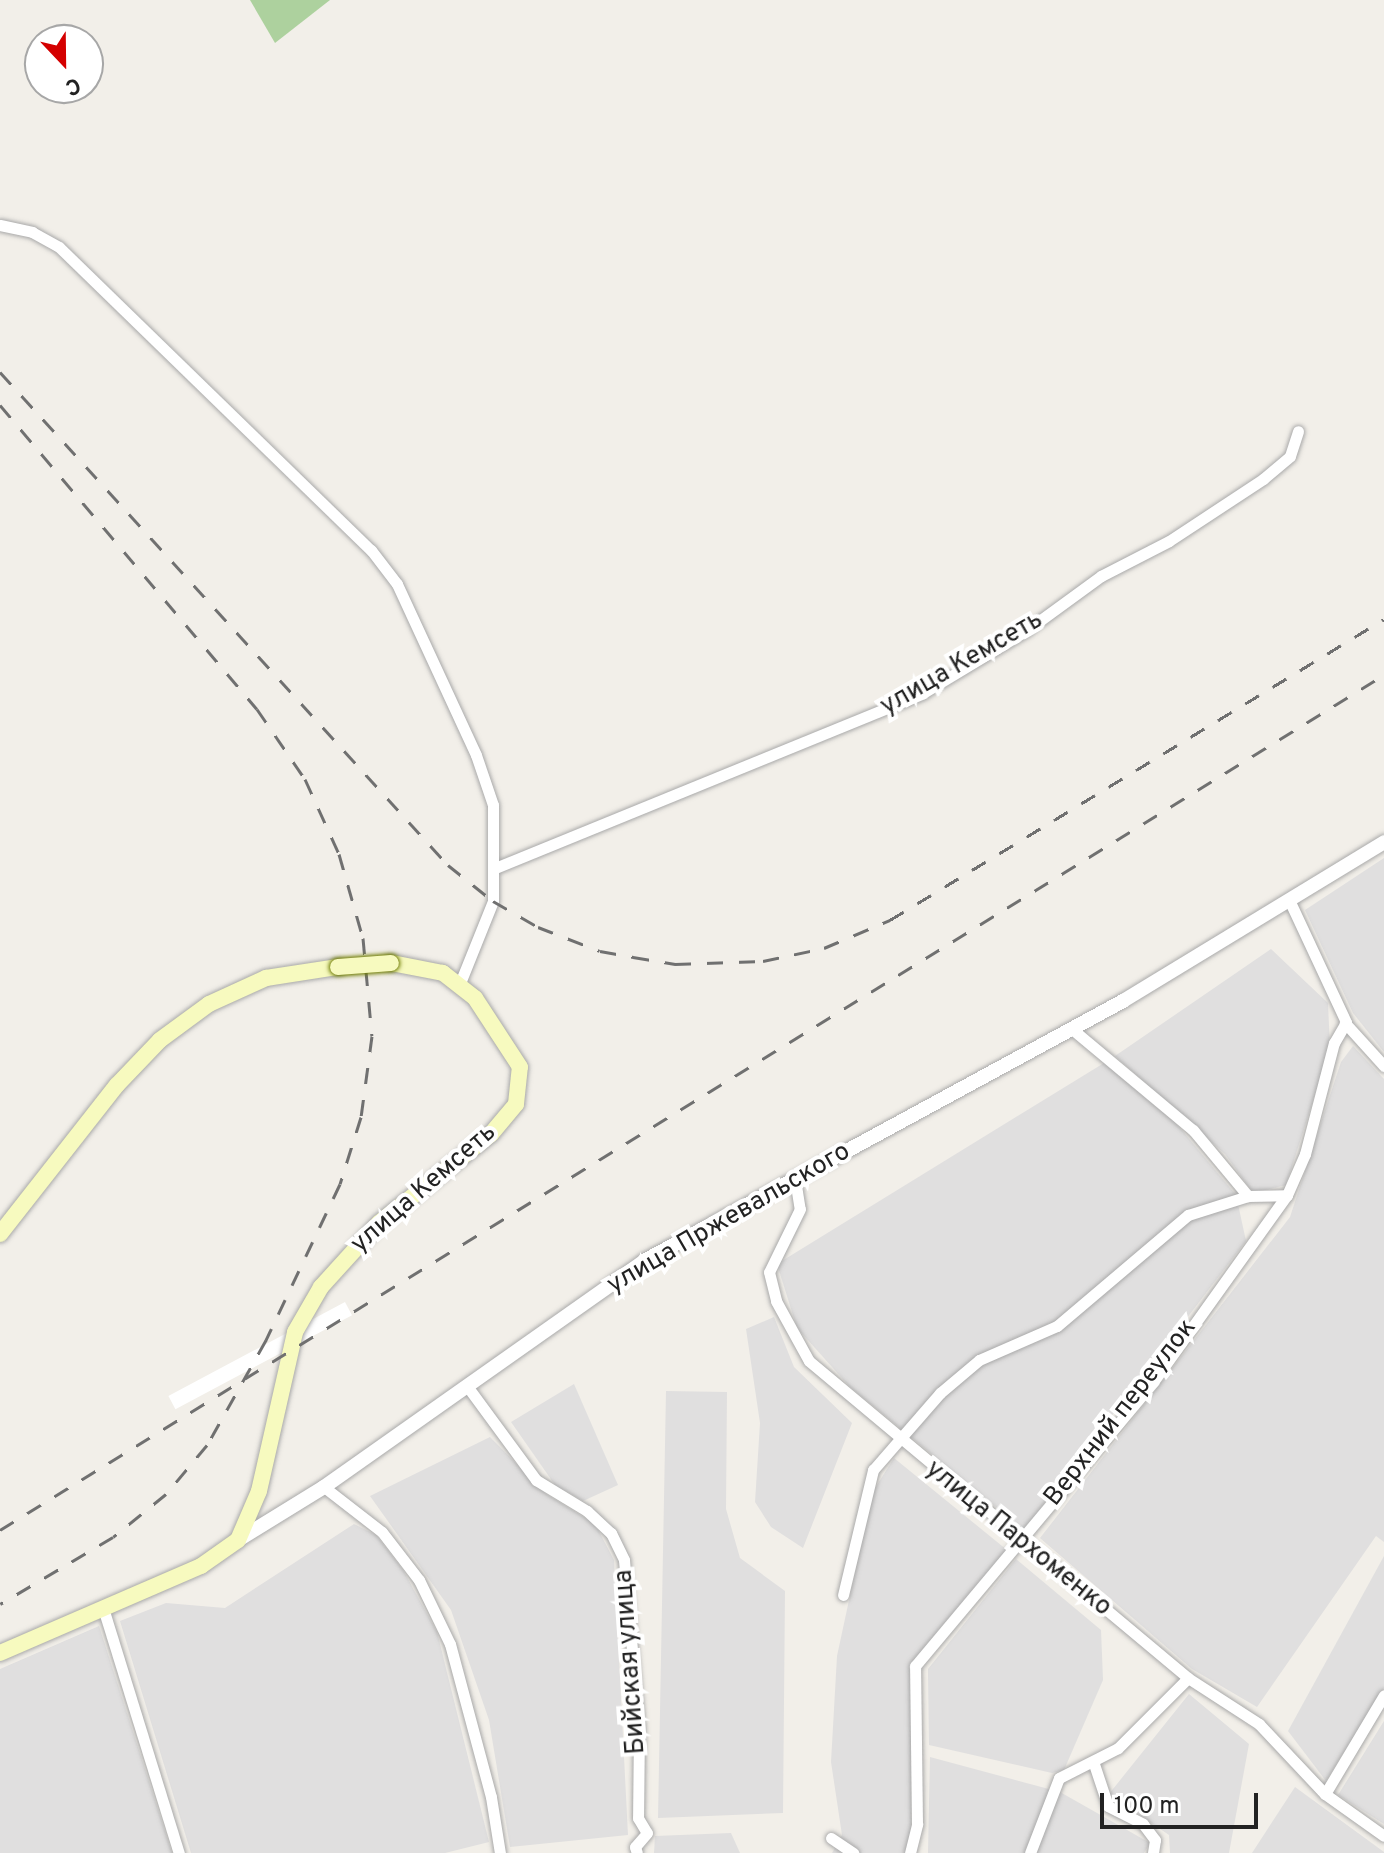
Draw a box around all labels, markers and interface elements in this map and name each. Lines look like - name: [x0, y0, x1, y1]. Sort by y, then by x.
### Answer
- north arrow: [24, 24, 104, 104]
- text: С: [61, 70, 84, 100]
- street label: улица Кемсеть: [875, 605, 1049, 723]
- street label: улица Кемсеть: [345, 1117, 503, 1261]
- street label: улица Пржевальского: [602, 1137, 856, 1301]
- street label: Верхний переулок: [1038, 1313, 1204, 1513]
- street label: улица Пархоменко: [919, 1454, 1117, 1624]
- street label: Бийская улица: [609, 1569, 653, 1755]
- scale bar: [1104, 1777, 1262, 1827]
- text: 100 m: [1114, 1792, 1180, 1822]

